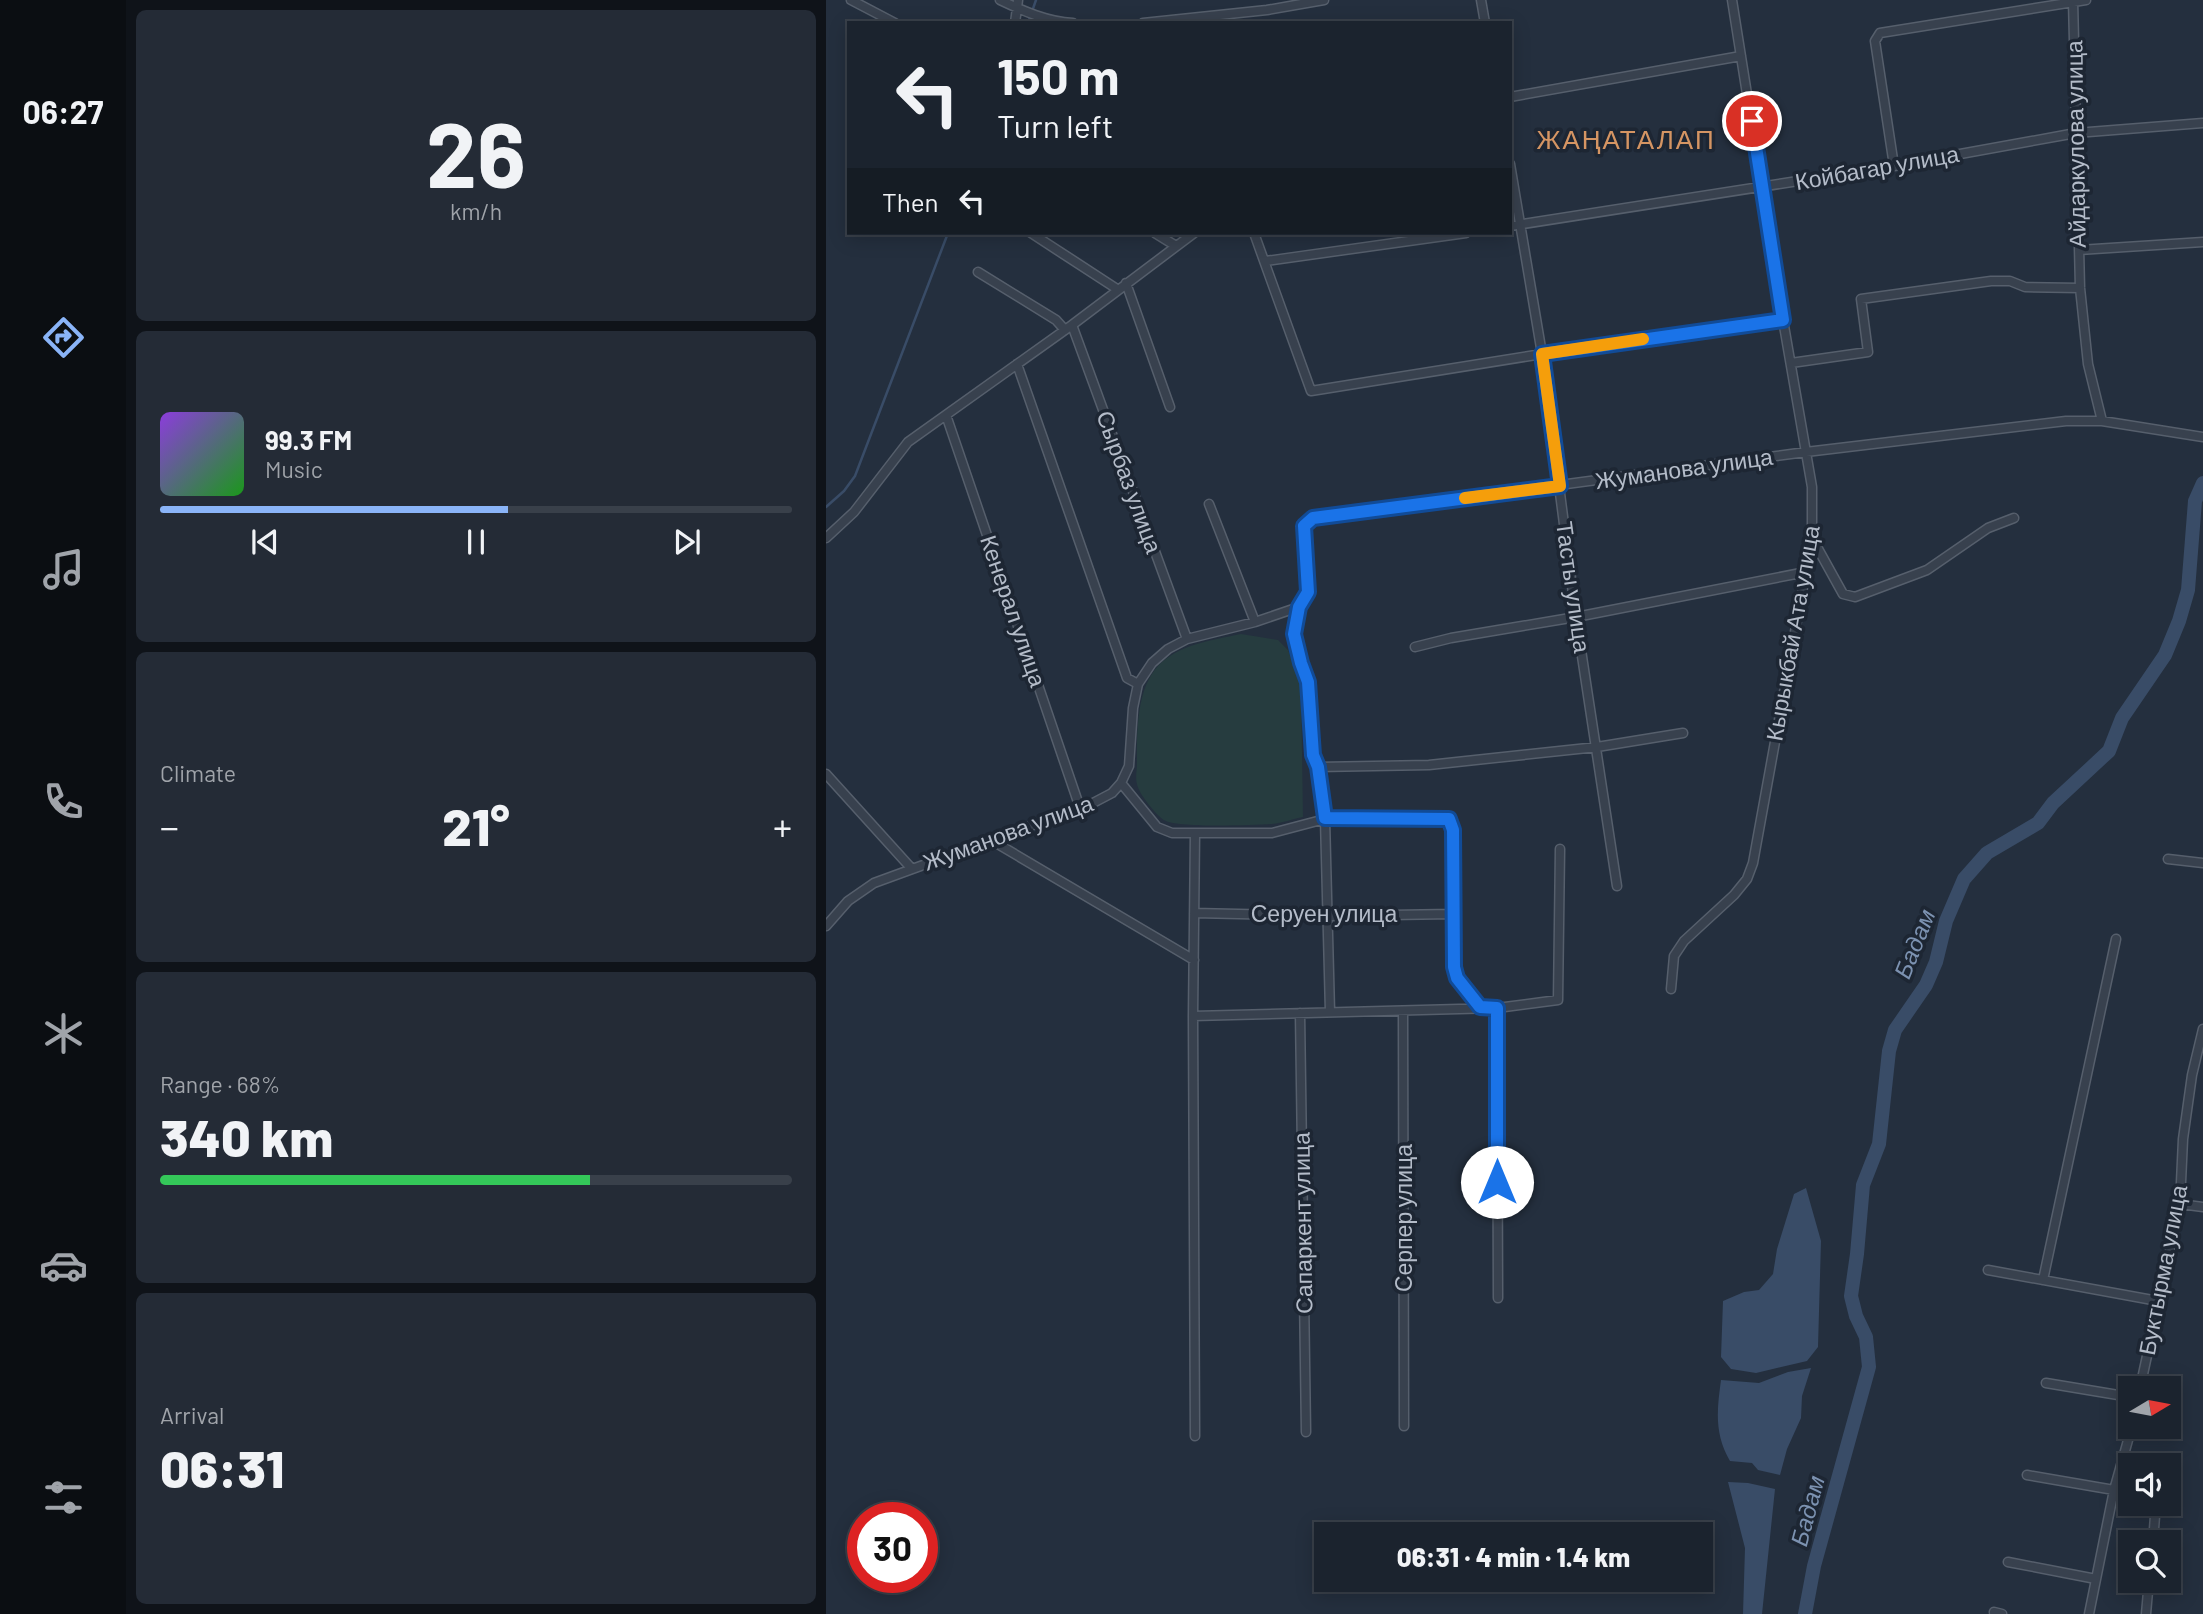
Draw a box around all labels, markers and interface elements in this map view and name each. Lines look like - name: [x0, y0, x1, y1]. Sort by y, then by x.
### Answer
- street label: Айдаркулова улица: [2059, 40, 2091, 248]
- text: 150 m: [997, 46, 1119, 105]
- icon: left: [882, 49, 973, 140]
- pin: [1722, 91, 1782, 151]
- text: 06:27: [23, 92, 103, 130]
- text: 26: [426, 97, 526, 206]
- icon: arrive: [1733, 102, 1771, 140]
- text: Turn left: [997, 106, 1114, 144]
- district label: ЖАҢАТАЛАП: [1536, 123, 1716, 154]
- street label: Койбагар улица: [1793, 139, 1961, 195]
- icon: left: [953, 182, 991, 220]
- text: Then: [882, 186, 939, 217]
- text: km/h: [450, 197, 502, 225]
- icon: directions: [39, 313, 88, 362]
- street label: Сырбаз улица: [1091, 407, 1169, 557]
- text: 99.3 FM: [265, 424, 352, 455]
- street label: Жуманова улица: [1593, 442, 1775, 494]
- text: Music: [265, 455, 323, 483]
- street label: Тасты улица: [1551, 519, 1597, 654]
- icon: previous: [246, 523, 284, 561]
- icon: pause: [457, 523, 495, 561]
- icon: next: [668, 523, 706, 561]
- street label: Кырыкбай Ата улица: [1759, 523, 1825, 743]
- street label: Кенерал улица: [975, 531, 1053, 690]
- icon: music: [39, 545, 88, 594]
- text: Climate: [160, 759, 236, 787]
- icon: phone: [39, 777, 88, 826]
- street label: Жуманова улица: [919, 788, 1097, 876]
- text: 21°: [442, 794, 510, 856]
- text: −: [160, 803, 179, 849]
- text: +: [773, 803, 792, 849]
- street label: Серуен улица: [1251, 899, 1397, 927]
- water label: Бадам: [1887, 905, 1941, 982]
- icon: climate: [39, 1009, 88, 1058]
- text: Range · 68%: [160, 1070, 280, 1098]
- text: 340 km: [160, 1105, 333, 1167]
- street label: Сапаркент улица: [1286, 1132, 1318, 1314]
- street label: Серпер улица: [1389, 1144, 1417, 1292]
- position arrow: [1460, 1145, 1534, 1219]
- street label: Буктырма улица: [2132, 1182, 2192, 1357]
- icon: car: [39, 1241, 88, 1290]
- north arrow: [2118, 1376, 2180, 1438]
- map controls: [2118, 1376, 2181, 1593]
- text: Arrival: [160, 1401, 224, 1429]
- text: 06:31: [160, 1436, 284, 1498]
- button: sound: [2118, 1453, 2181, 1516]
- water label: Бадам: [1783, 1472, 1830, 1549]
- icon: filters: [39, 1473, 88, 1522]
- speed limit sign: 30: [847, 1502, 938, 1593]
- button: search: [2118, 1530, 2181, 1593]
- text: 06:31 · 4 min · 1.4 km: [1397, 1541, 1630, 1572]

